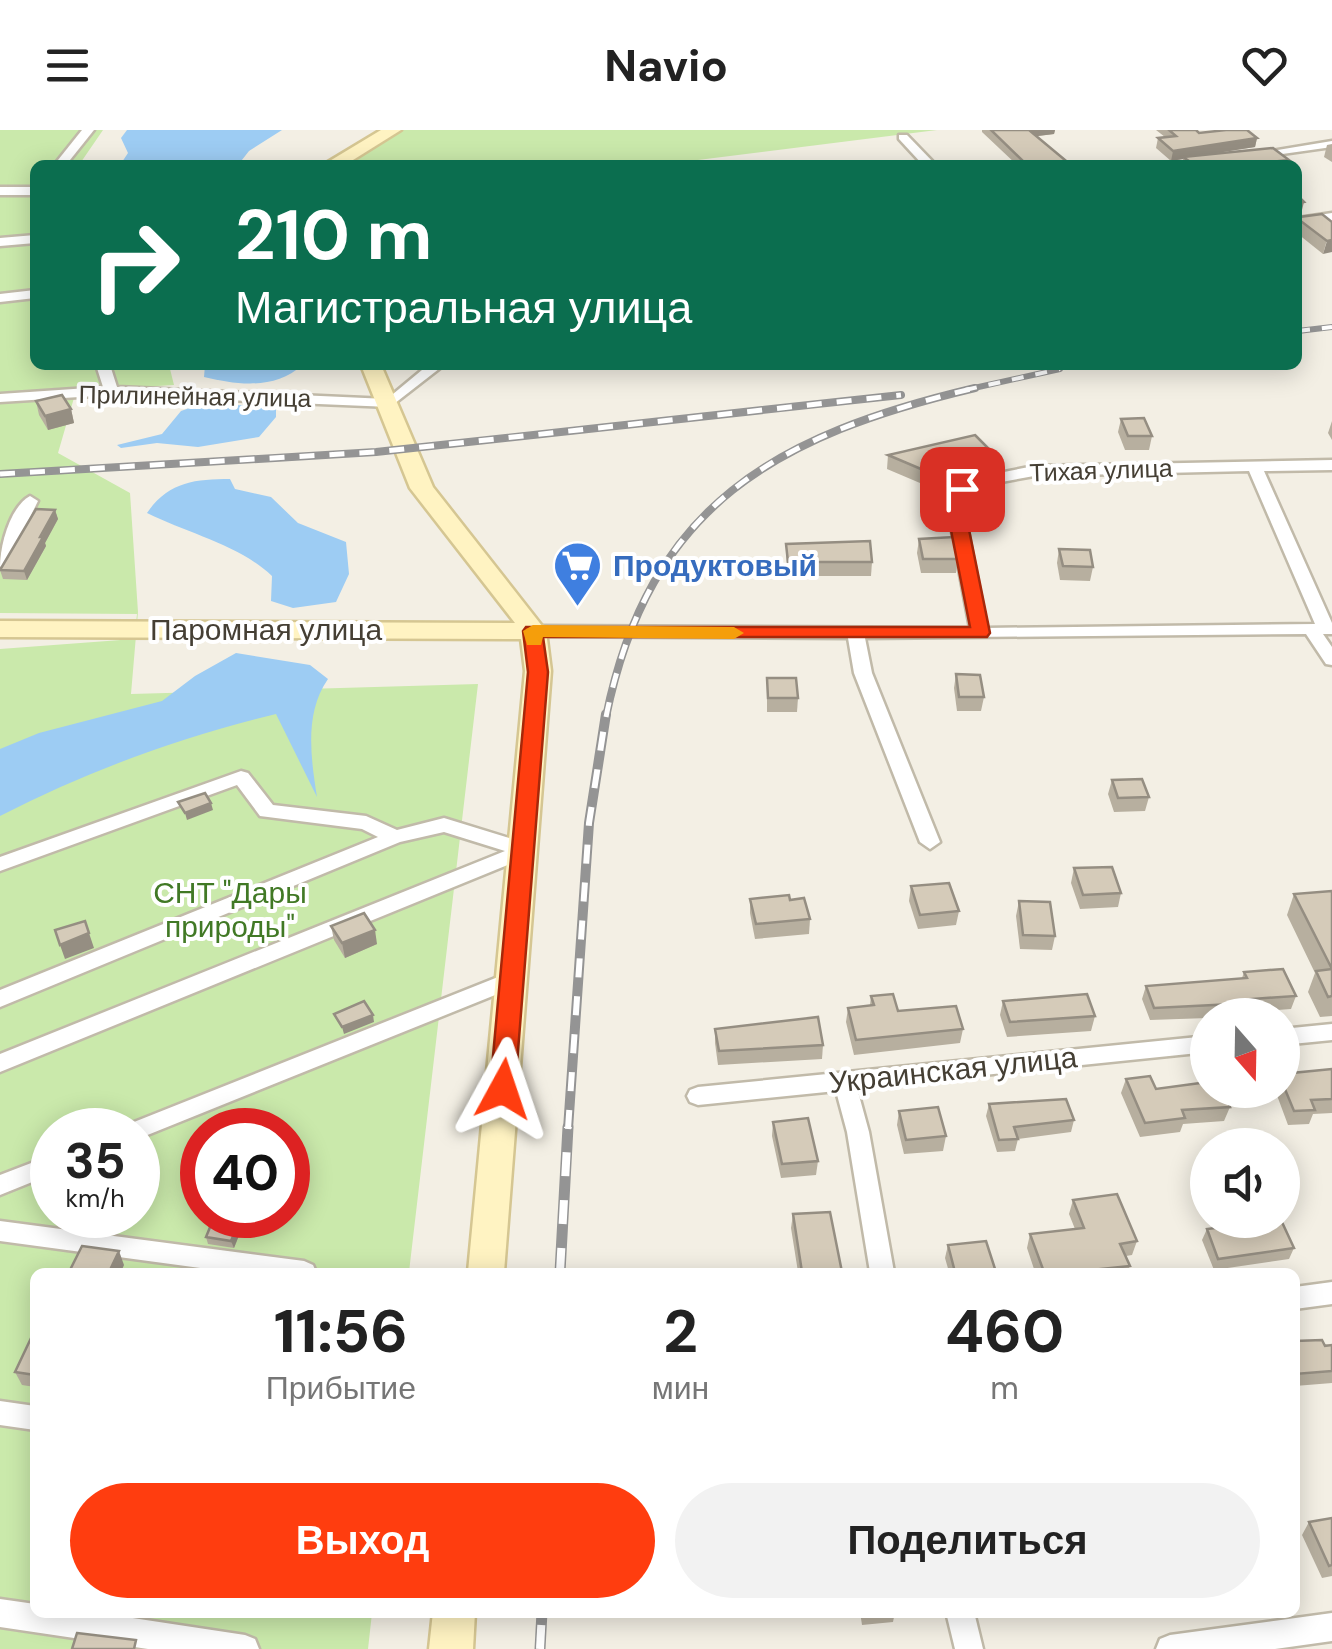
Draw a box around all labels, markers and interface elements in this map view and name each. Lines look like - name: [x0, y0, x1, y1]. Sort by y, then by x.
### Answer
- text: Navio: [604, 36, 728, 95]
- icon: menu: [40, 38, 95, 93]
- icon: heart: [1237, 38, 1292, 93]
- text: 210 m: [235, 190, 432, 281]
- icon: right: [70, 200, 200, 330]
- text: Магистральная улица: [235, 278, 692, 337]
- street label: Прилинейная улица: [78, 378, 312, 415]
- pin: [920, 447, 1005, 532]
- street label: Тихая улица: [1029, 452, 1173, 489]
- icon: arrive: [935, 462, 990, 517]
- supermarket icon: Продуктовый: [552, 540, 604, 608]
- place label: Продуктовый: [613, 546, 817, 585]
- street label: Паромная улица: [150, 610, 382, 649]
- park label: СНТ "Дары природы": [153, 873, 307, 946]
- north arrow: [1190, 998, 1300, 1108]
- map controls: [1190, 998, 1300, 1238]
- position arrow: [451, 1037, 555, 1141]
- street label: Украинская улица: [827, 1037, 1079, 1102]
- speed limit sign: 40: [180, 1108, 310, 1238]
- text: 35: [64, 1128, 126, 1194]
- button: sound: [1190, 1128, 1300, 1238]
- text: km/h: [65, 1182, 125, 1215]
- text: 11:56: [274, 1292, 408, 1371]
- text: 2: [663, 1292, 698, 1371]
- text: 460: [945, 1292, 1064, 1371]
- text: Прибытие: [266, 1367, 416, 1409]
- text: мин: [652, 1367, 709, 1409]
- text: m: [990, 1367, 1019, 1409]
- button: Выход: [70, 1483, 655, 1598]
- button: Поделиться: [675, 1483, 1260, 1598]

